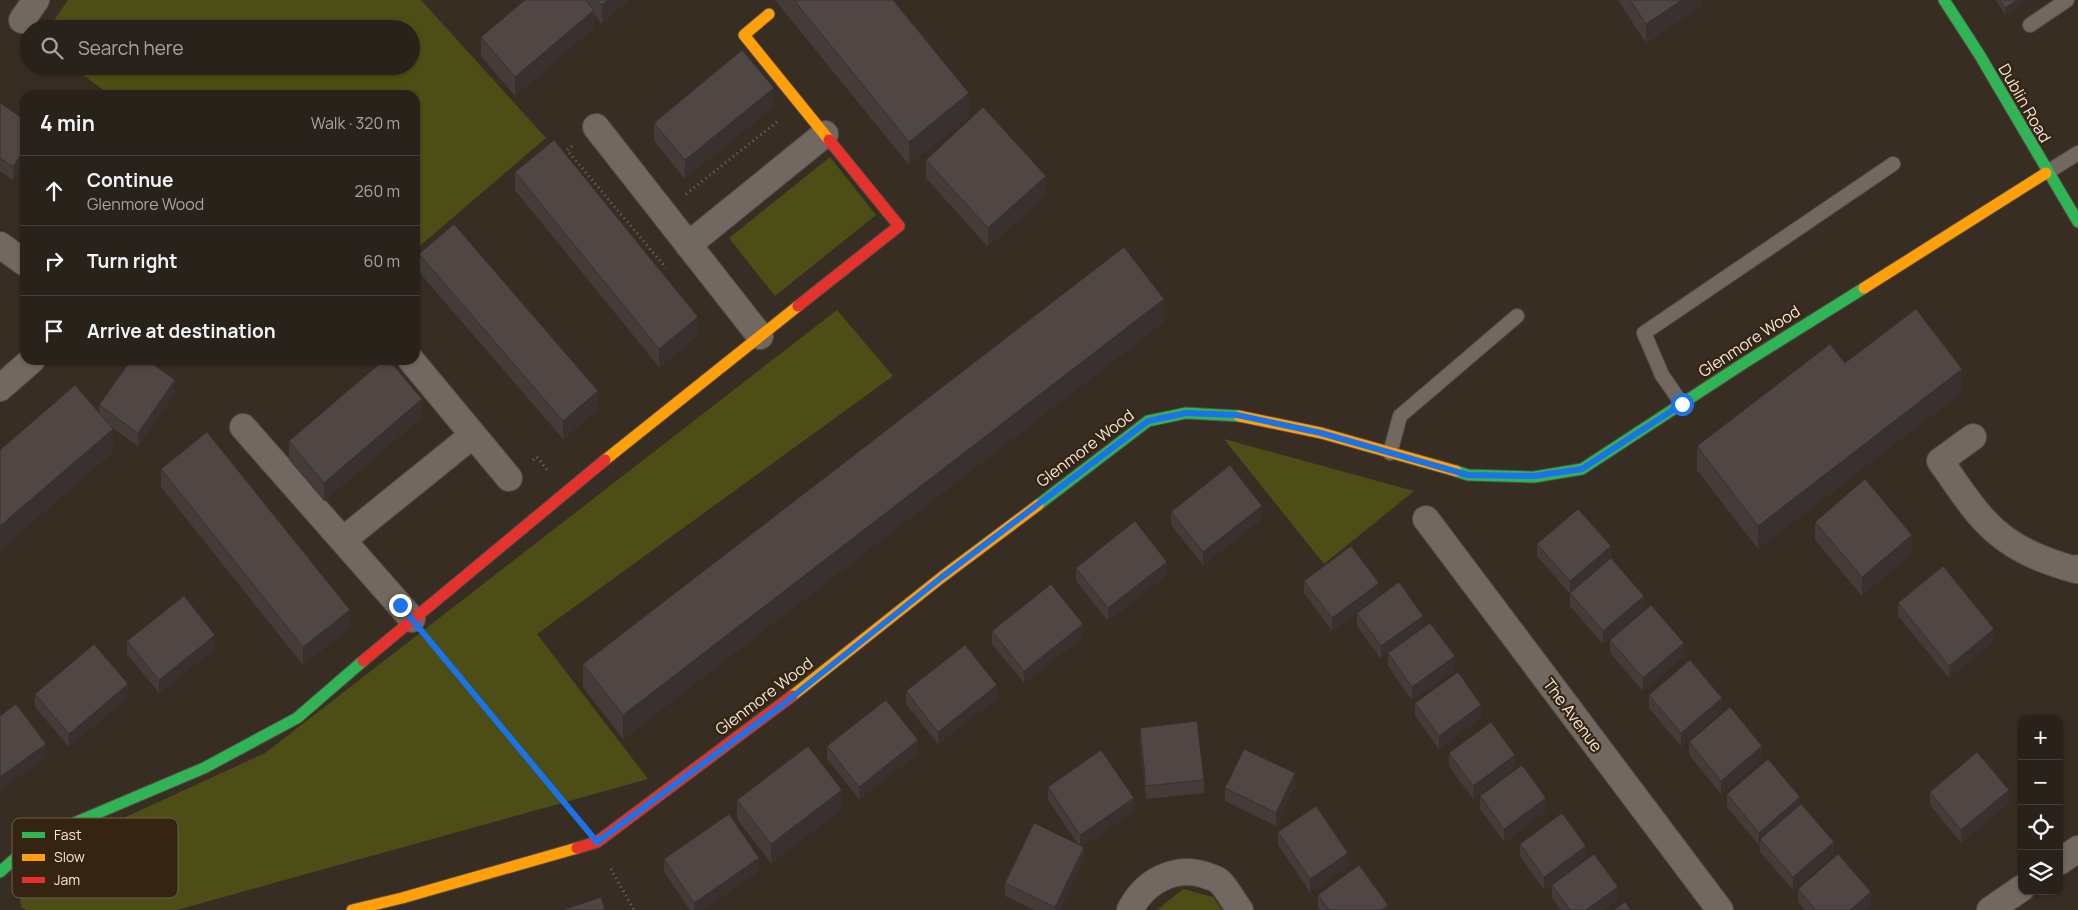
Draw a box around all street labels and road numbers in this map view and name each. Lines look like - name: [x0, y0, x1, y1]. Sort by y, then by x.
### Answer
- street label: Dublin Road: [1994, 59, 2056, 147]
- street label: Glenmore Wood: [1694, 300, 1804, 382]
- street label: Glenmore Wood: [1032, 404, 1138, 492]
- street label: Glenmore Wood: [711, 652, 817, 740]
- street label: The Avenue: [1538, 674, 1608, 756]

